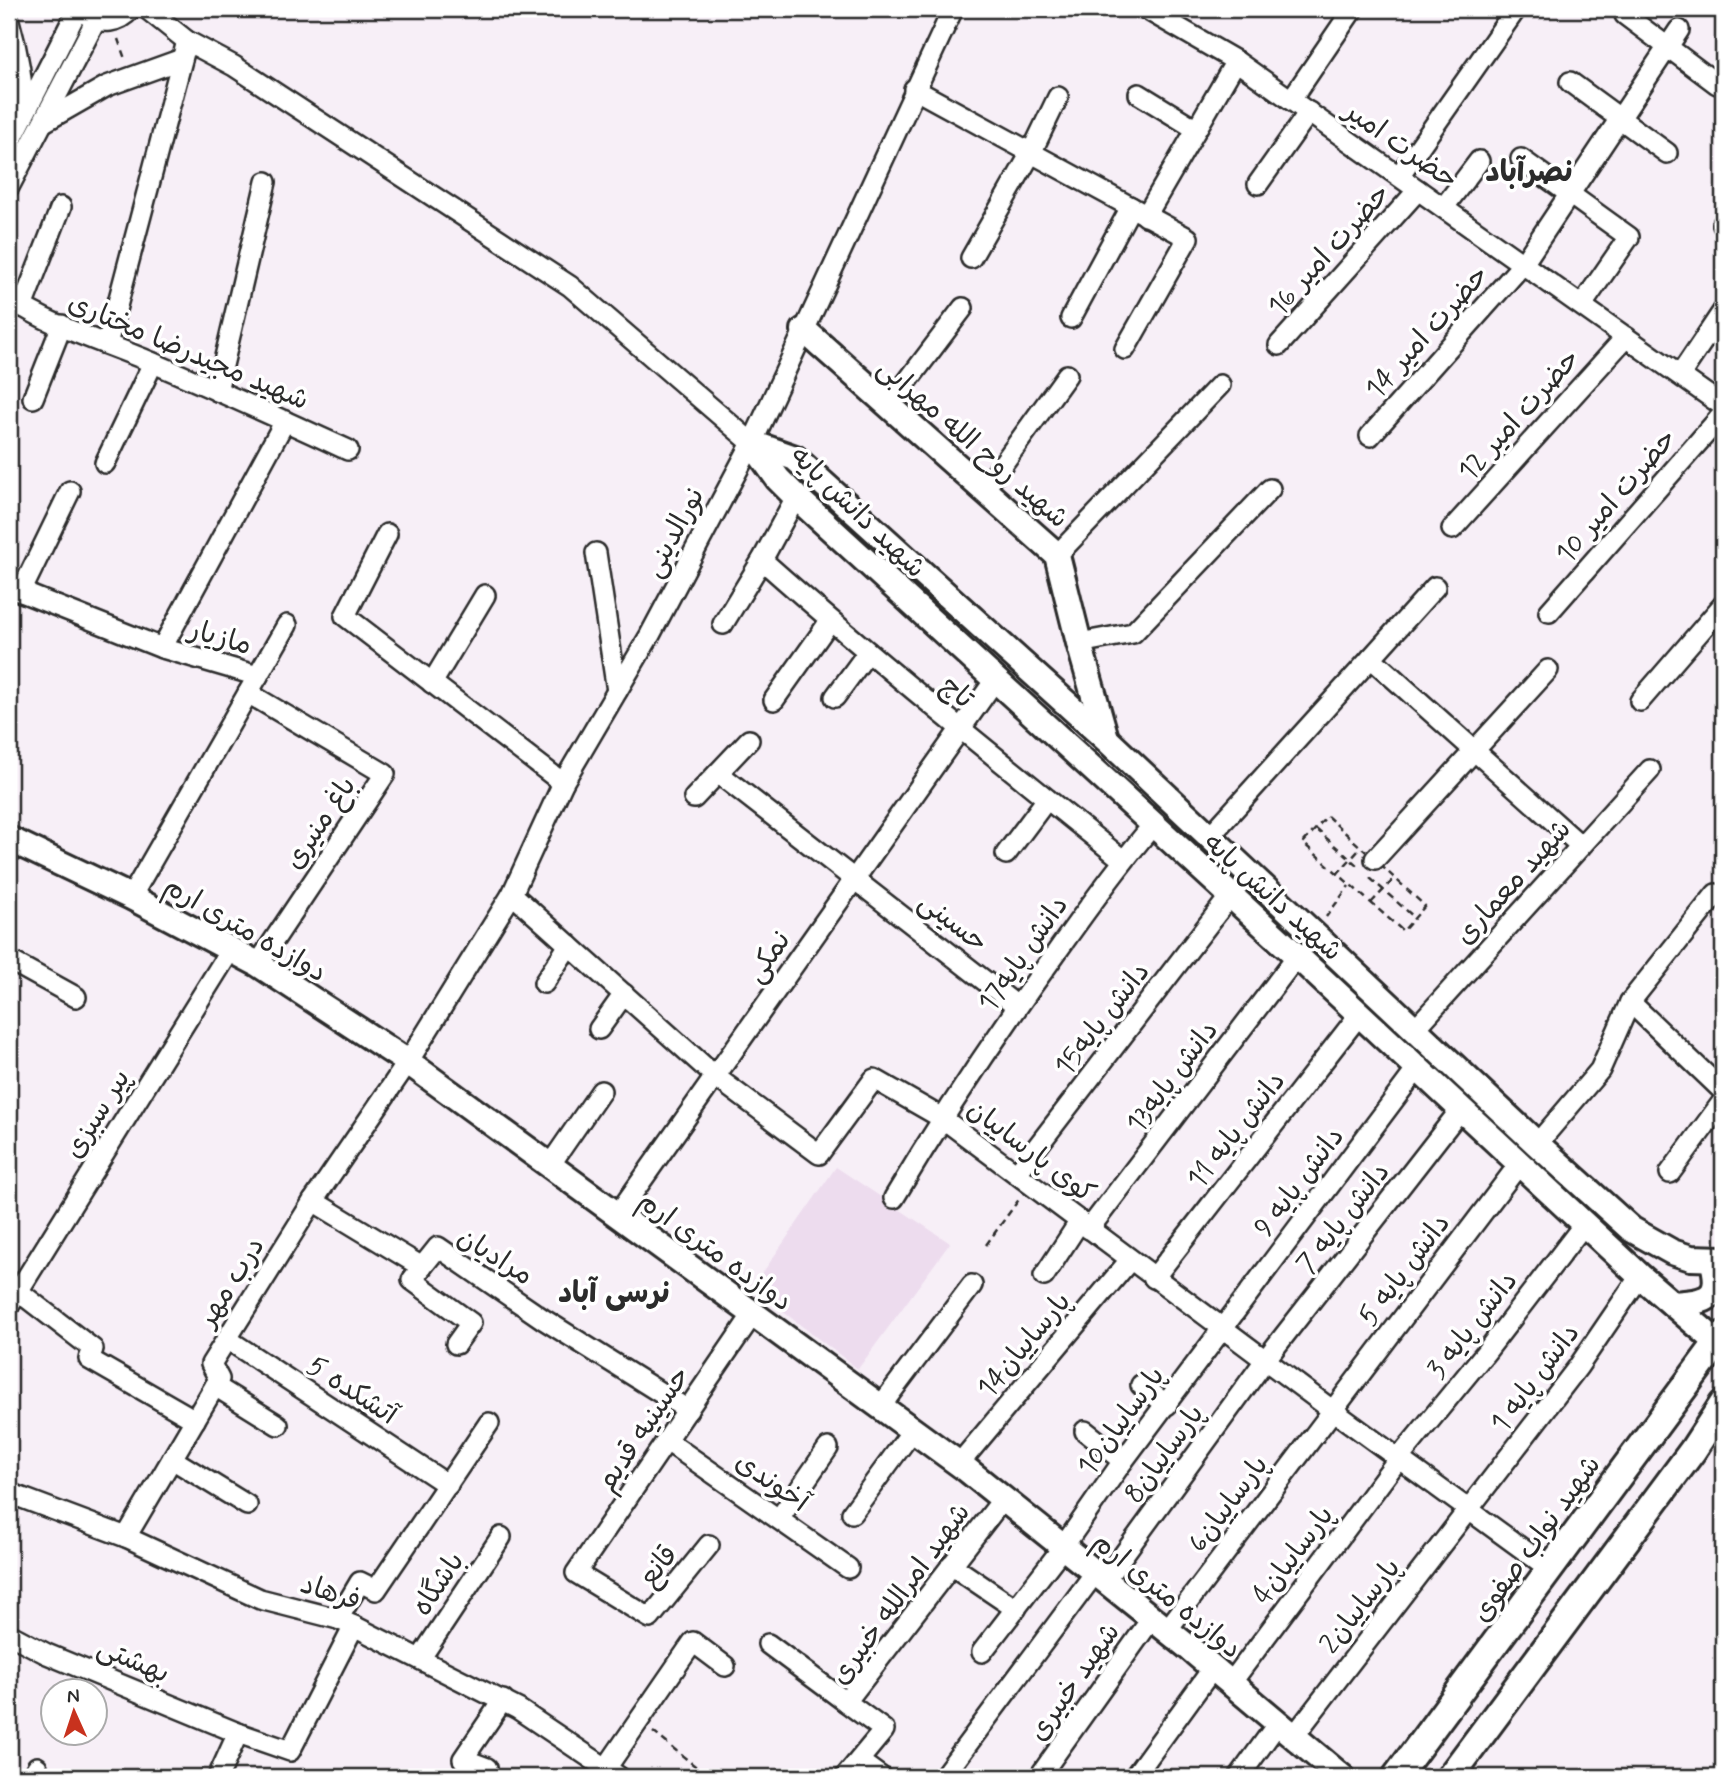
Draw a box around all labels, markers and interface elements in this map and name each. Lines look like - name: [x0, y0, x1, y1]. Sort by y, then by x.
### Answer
- street label: حضرت امیر: [1335, 92, 1465, 199]
- district label: نصرآباد: [1485, 153, 1573, 192]
- street label: حضرت امیر 16: [1260, 176, 1399, 325]
- street label: حضرت امیر 14: [1358, 258, 1498, 408]
- street label: شهید مجیدرضا مختاری: [62, 285, 314, 420]
- street label: حضرت امیر 12: [1451, 342, 1589, 490]
- street label: شهید روح الله مهرابی: [869, 350, 1076, 537]
- street label: حضرت امیر 10: [1548, 421, 1686, 572]
- street label: شهید دانش پایه: [781, 439, 933, 587]
- street label: نورالدینی: [636, 480, 715, 584]
- street label: مازیار: [183, 611, 256, 665]
- street label: تاچ: [932, 668, 982, 718]
- street label: باغ منیری: [276, 770, 366, 877]
- street label: شهید معماری: [1448, 812, 1580, 953]
- street label: شهید دانش پایه: [1195, 826, 1350, 970]
- street label: دوازده متری ارم: [156, 869, 333, 993]
- street label: حسینی: [910, 884, 995, 962]
- street label: دانش پایه17: [971, 889, 1078, 1020]
- street label: نمکی: [738, 924, 800, 991]
- street label: دانش پایه15: [1047, 955, 1159, 1084]
- street label: دانش پایه13: [1119, 1014, 1227, 1141]
- street label: پیر سبزی: [56, 1063, 140, 1166]
- street label: دانش پایه 11: [1180, 1064, 1294, 1197]
- street label: کوی پارساییان: [959, 1092, 1102, 1212]
- street label: دانش پایه 9: [1247, 1120, 1353, 1245]
- street label: دانش پایه 7: [1289, 1155, 1399, 1282]
- street label: دوازده متری ارم: [629, 1183, 799, 1321]
- street label: دانش پایه 5: [1351, 1207, 1459, 1334]
- street label: مرادیان: [450, 1219, 540, 1295]
- street label: درب مهر: [189, 1231, 274, 1336]
- street label: دانش پایه 3: [1419, 1264, 1527, 1387]
- district label: نرسی آباد: [558, 1274, 670, 1313]
- street label: پارساییان14: [970, 1285, 1080, 1406]
- street label: دانش پایه 1: [1483, 1317, 1589, 1440]
- street label: آتشکده 5: [299, 1348, 405, 1435]
- street label: پارساییان10: [1070, 1359, 1174, 1484]
- street label: حسینیه قدیم: [589, 1360, 700, 1500]
- street label: پارساییان8: [1117, 1397, 1214, 1511]
- street label: آخوندی: [727, 1444, 817, 1522]
- street label: پارساییان6: [1180, 1448, 1278, 1561]
- street label: شهید نواب صفوی: [1464, 1449, 1610, 1630]
- street label: شهید امرالله خبیری: [822, 1496, 980, 1693]
- street label: پارساییان4: [1245, 1499, 1343, 1612]
- street label: دوازده متری ارم: [1083, 1524, 1249, 1668]
- street label: قانع: [631, 1538, 687, 1595]
- street label: باشگاه: [404, 1545, 474, 1624]
- street label: پارساییان2: [1312, 1551, 1410, 1662]
- street label: فرهاد: [295, 1566, 365, 1620]
- street label: شهید خبیری: [1021, 1616, 1129, 1749]
- street label: بهشتی: [91, 1630, 175, 1693]
- north arrow: [38, 1678, 108, 1748]
- text: N: [66, 1684, 80, 1709]

